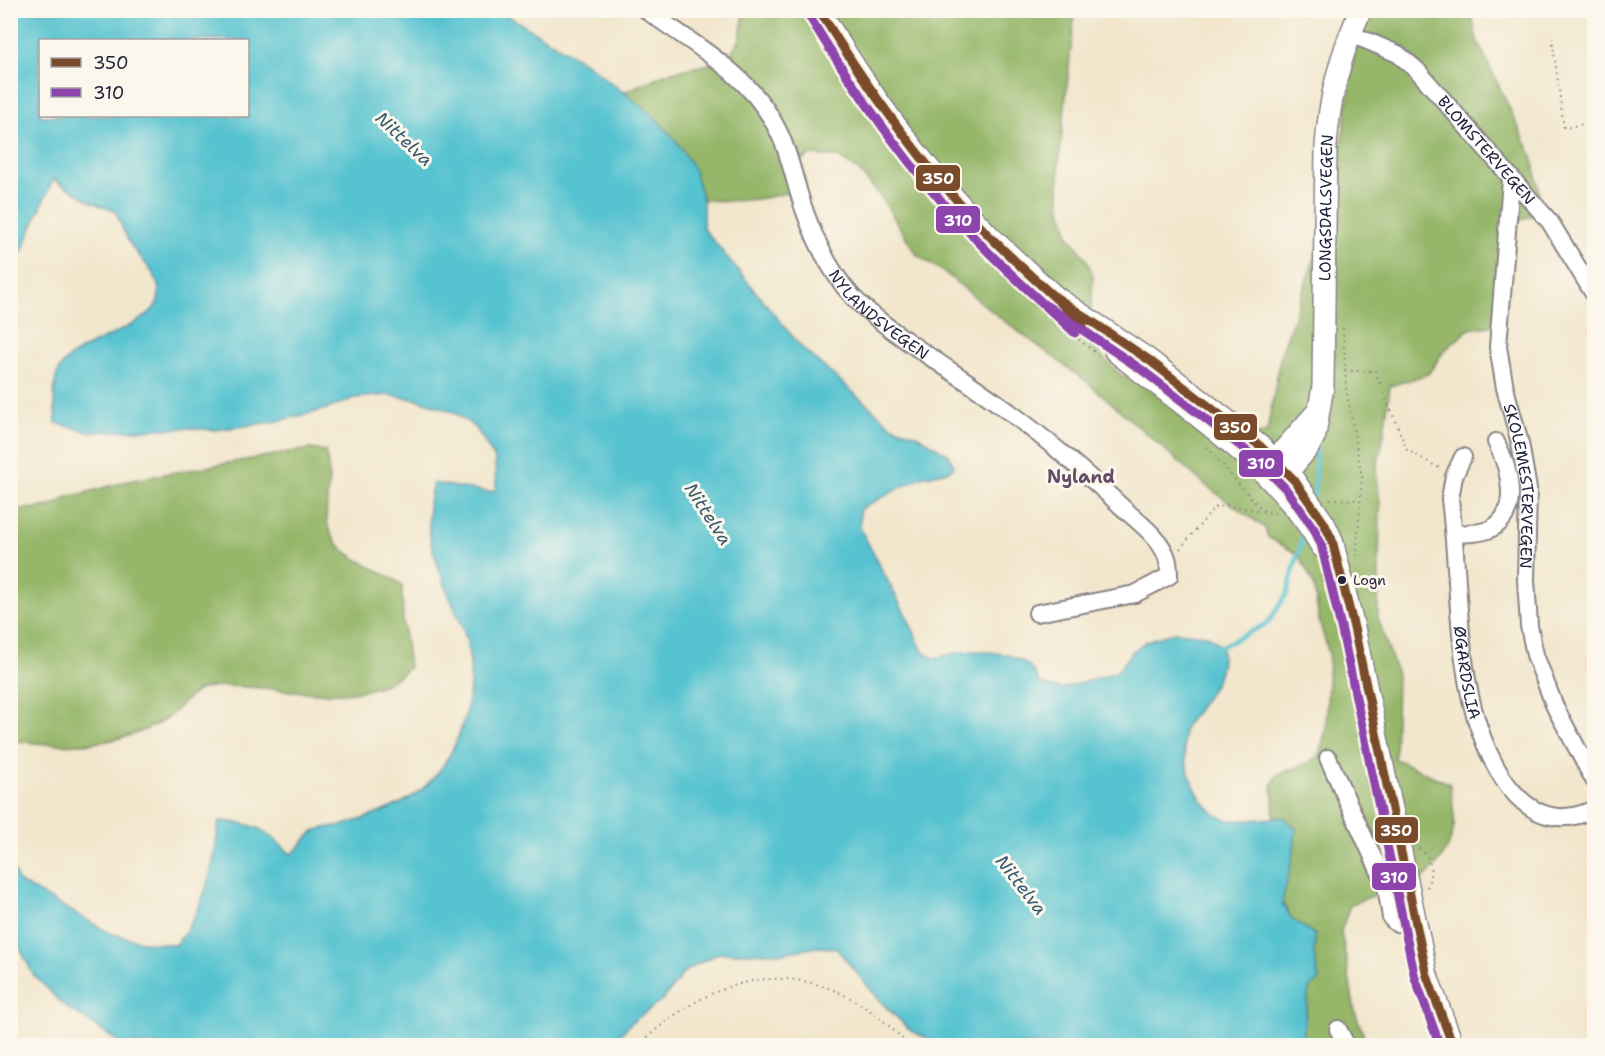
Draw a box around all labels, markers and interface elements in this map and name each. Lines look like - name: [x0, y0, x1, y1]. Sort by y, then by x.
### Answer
- legend: [39, 39, 249, 117]
- text: 350: [93, 51, 129, 75]
- text: 310: [93, 81, 124, 105]
- street label: BLOMSTERVEGEN: [1433, 91, 1540, 209]
- water label: Nittelva: [370, 106, 438, 172]
- street label: LONGSDALSVEGEN: [1314, 134, 1337, 281]
- line badge: 350: [915, 164, 961, 192]
- text: 350: [922, 168, 954, 189]
- line badge: 310: [935, 205, 981, 234]
- text: 310: [944, 210, 972, 231]
- street label: NYLANDSVEGEN: [824, 265, 933, 364]
- street label: SKOLEMESTERVEGEN: [1499, 401, 1539, 569]
- line badge: 350: [1213, 413, 1258, 441]
- text: 350: [1219, 417, 1251, 438]
- line badge: 310: [1238, 449, 1284, 478]
- text: 310: [1247, 453, 1275, 474]
- district label: Nyland: [1047, 465, 1115, 489]
- water label: Nittelva: [679, 478, 737, 550]
- place label: Logn: [1353, 571, 1386, 589]
- marker: Logn: [1336, 574, 1348, 586]
- street label: ØGARDSLIA: [1450, 625, 1486, 722]
- line badge: 350: [1374, 816, 1419, 844]
- text: 350: [1380, 820, 1412, 841]
- water label: Nittelva: [990, 850, 1052, 920]
- line badge: 310: [1371, 862, 1417, 891]
- text: 310: [1380, 867, 1408, 888]

